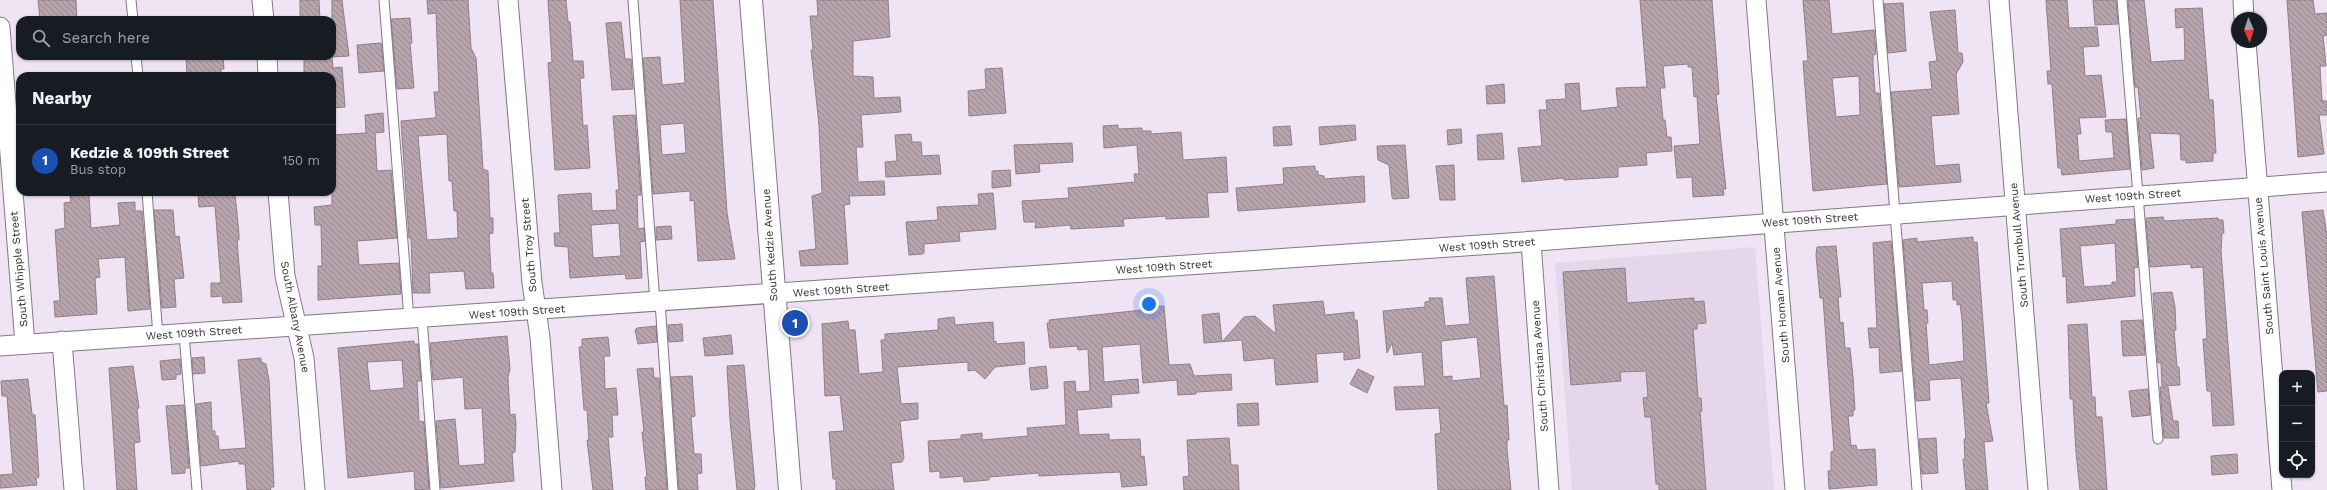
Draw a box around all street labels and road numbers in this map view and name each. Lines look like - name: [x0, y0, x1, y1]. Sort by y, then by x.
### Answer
- street label: South Trumbull Avenue: [2007, 182, 2031, 308]
- street label: West 109th Street: [2084, 186, 2182, 206]
- street label: South Kedzie Avenue: [760, 188, 780, 302]
- street label: South Troy Street: [518, 197, 540, 292]
- street label: South Saint Louis Avenue: [2252, 197, 2276, 335]
- street label: South Whipple Street: [7, 210, 31, 327]
- street label: West 109th Street: [1761, 210, 1859, 230]
- street label: West 109th Street: [1438, 235, 1536, 255]
- street label: South Homan Avenue: [1769, 247, 1793, 363]
- street label: West 109th Street: [1115, 257, 1213, 277]
- street label: South Albany Avenue: [278, 260, 312, 374]
- street label: West 109th Street: [792, 280, 890, 300]
- street label: South Christiana Avenue: [1529, 300, 1551, 432]
- street label: West 109th Street: [468, 302, 566, 322]
- street label: West 109th Street: [145, 323, 243, 343]

